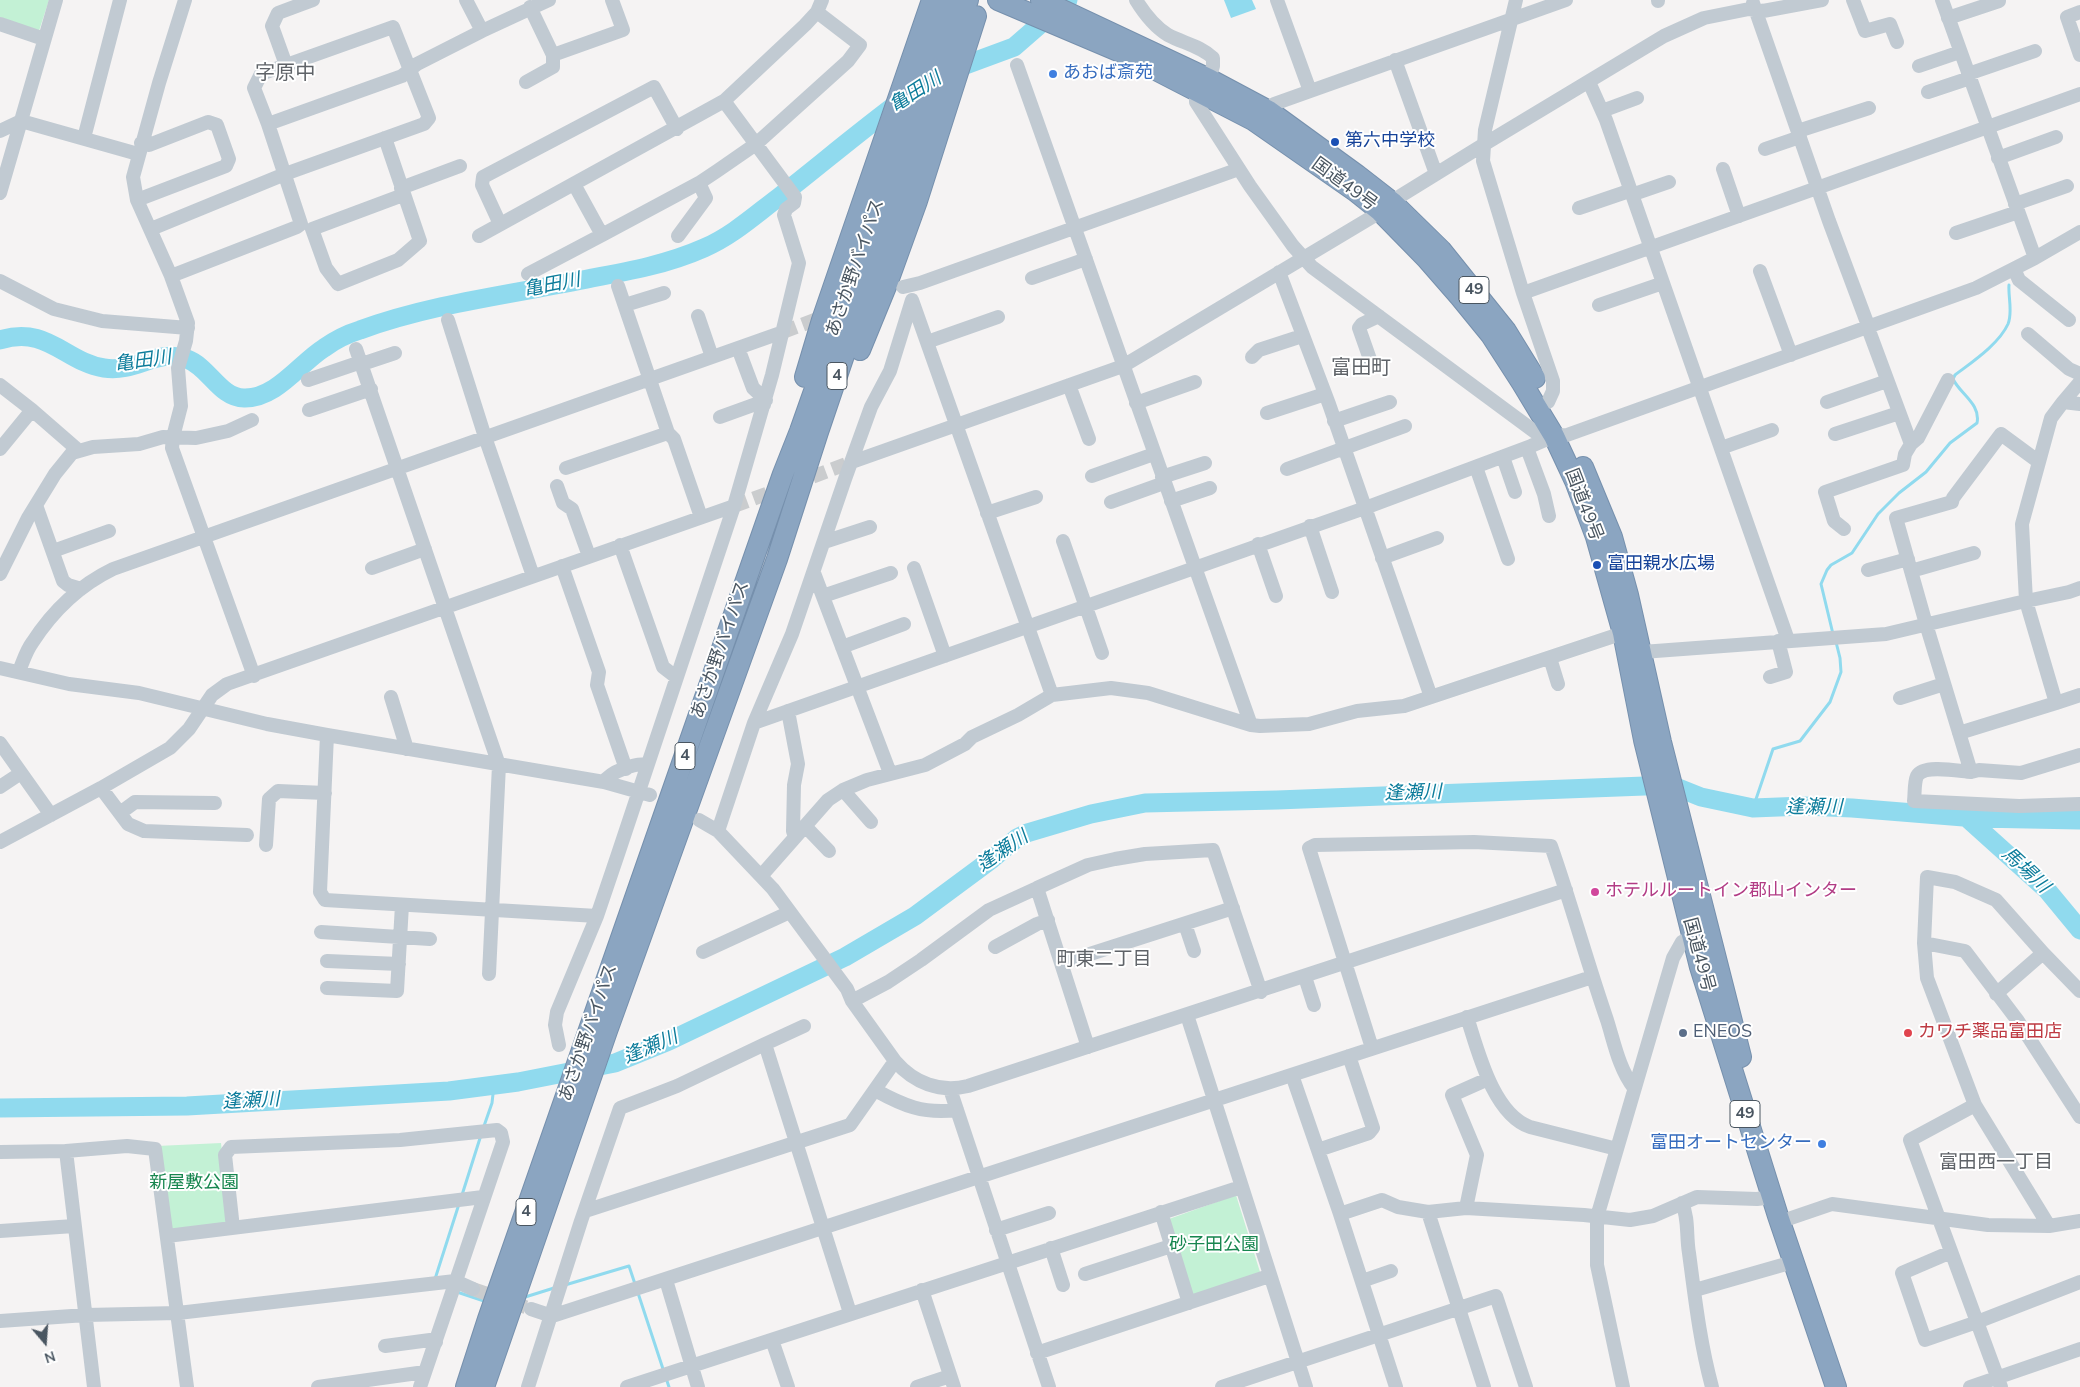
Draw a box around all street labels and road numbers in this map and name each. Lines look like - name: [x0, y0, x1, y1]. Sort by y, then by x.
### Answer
- street label: 国道49号: [1307, 154, 1381, 216]
- street label: あさか野バイパス: [822, 196, 890, 340]
- road number: 49: [1459, 276, 1489, 304]
- road number: 4: [827, 362, 847, 390]
- street label: 国道49号: [1559, 466, 1607, 544]
- street label: あさか野バイパス: [687, 578, 755, 722]
- road number: 4: [675, 742, 695, 769]
- street label: 国道49号: [1678, 916, 1718, 994]
- street label: あさか野バイパス: [555, 961, 623, 1105]
- road number: 49: [1730, 1100, 1760, 1128]
- road number: 4: [516, 1198, 536, 1226]

